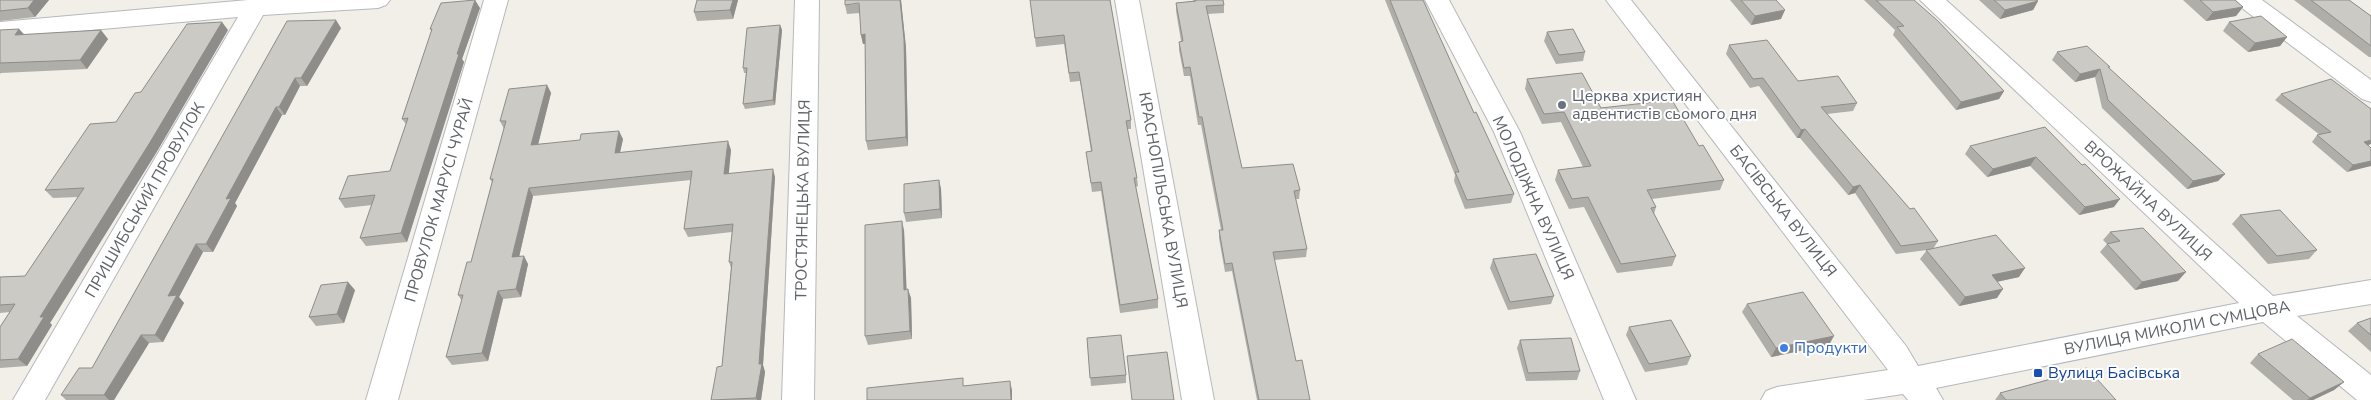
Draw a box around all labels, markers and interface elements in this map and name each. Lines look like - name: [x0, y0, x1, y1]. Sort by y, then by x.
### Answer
- place label: Церква християн адвентистів сьомого дня: [1572, 85, 1757, 125]
- street label: КРАСНОПІЛЬСЬКА ВУЛИЦЯ: [1133, 90, 1193, 310]
- street label: ПРОВУЛОК МАРУСІ ЧУРАЙ: [399, 95, 479, 305]
- street label: ПРИШИБСЬКИЙ ПРОВУЛОК: [80, 98, 210, 302]
- street label: ТРОСТЯНЕЦЬКА ВУЛИЦЯ: [790, 99, 816, 301]
- marker: Церква християн адвентистів сьомого дня: [1556, 99, 1568, 111]
- street label: МОЛОДІЖНА ВУЛИЦЯ: [1487, 112, 1579, 284]
- street label: ВРОЖАЙНА ВУЛИЦЯ: [2079, 136, 2217, 266]
- street label: БАСІВСЬКА ВУЛИЦЯ: [1724, 140, 1842, 282]
- street label: ВУЛИЦЯ МИКОЛИ СУМЦОВА: [2062, 295, 2292, 361]
- place label: Продукти: [1794, 337, 1867, 359]
- marker: Продукти: [1778, 342, 1790, 354]
- place label: Вулиця Басівська: [2048, 362, 2180, 384]
- marker: Вулиця Басівська: [2032, 367, 2044, 379]

